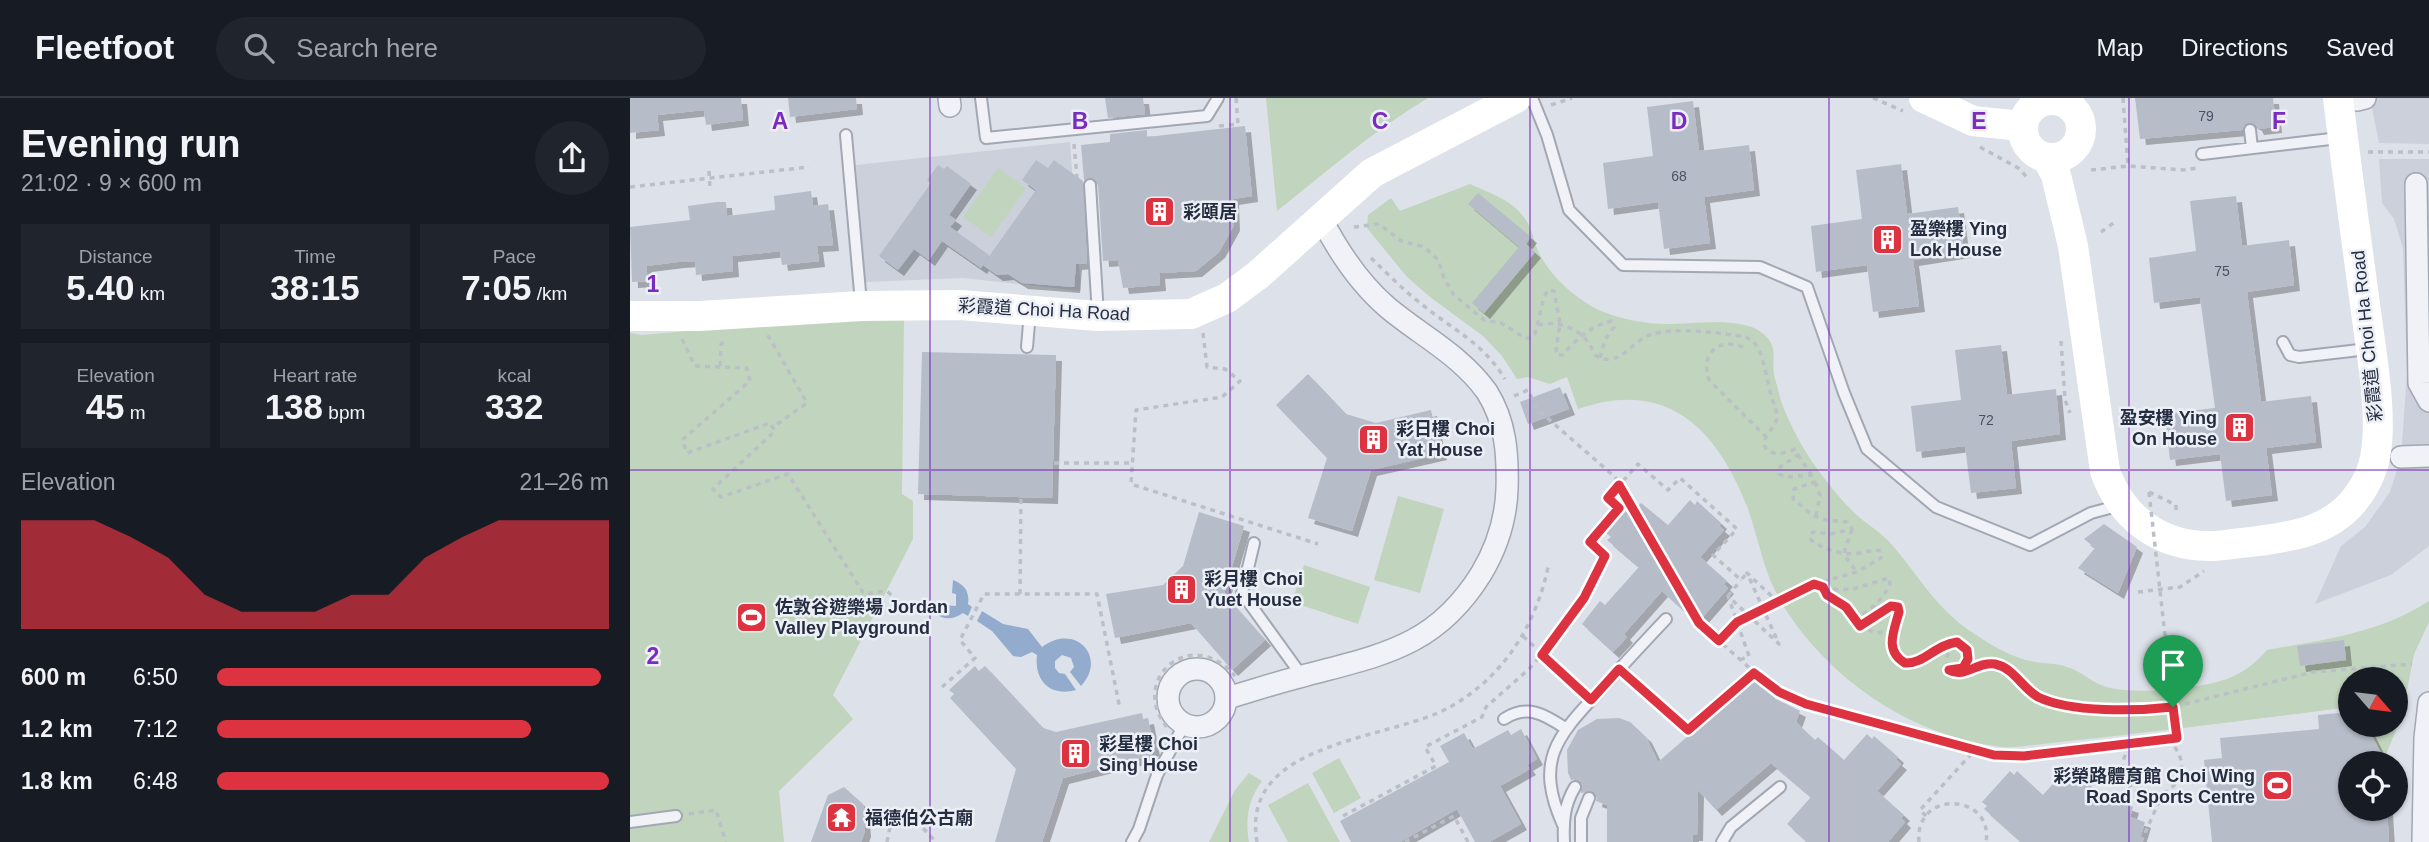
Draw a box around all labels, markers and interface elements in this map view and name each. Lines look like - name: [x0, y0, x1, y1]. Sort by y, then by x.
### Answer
- search box: [216, 17, 706, 80]
- text: Fleetfoot: [35, 29, 174, 66]
- icon: search: [240, 29, 278, 67]
- text: Search here: [296, 33, 438, 63]
- text: Map: [2097, 34, 2143, 61]
- text: Directions: [2181, 34, 2288, 61]
- text: Saved: [2326, 34, 2394, 61]
- text: A: [772, 108, 788, 134]
- text: B: [1072, 108, 1088, 134]
- text: C: [1372, 108, 1388, 134]
- text: D: [1671, 108, 1687, 134]
- text: E: [1971, 108, 1987, 134]
- house number: 79: [2198, 108, 2214, 124]
- text: F: [2272, 108, 2286, 134]
- button: share: [535, 121, 609, 195]
- text: Evening run: [21, 123, 241, 165]
- house number: 68: [1671, 168, 1687, 184]
- text: 21:02 · 9 × 600 m: [21, 170, 202, 196]
- building icon: 彩頤居: [1143, 195, 1177, 229]
- place label: 彩頤居: [1183, 202, 1237, 222]
- place label: 盈樂樓 Ying Lok House: [1910, 219, 2007, 260]
- building icon: 盈樂樓 Ying Lok House: [1870, 222, 1904, 256]
- text: Distance: [79, 246, 153, 267]
- text: Time: [294, 246, 336, 267]
- text: Pace: [493, 246, 536, 267]
- street label: 彩霞道 Choi Ha Road: [2348, 249, 2386, 423]
- house number: 75: [2214, 263, 2230, 279]
- text: 5.40: [66, 268, 134, 307]
- text: 38:15: [270, 268, 360, 307]
- text: 7:05: [461, 268, 531, 307]
- text: 1: [647, 271, 660, 297]
- text: km: [134, 283, 165, 304]
- text: /km: [531, 283, 567, 304]
- street label: 彩霞道 Choi Ha Road: [958, 296, 1130, 324]
- text: Elevation: [77, 365, 155, 386]
- text: Heart rate: [273, 365, 357, 386]
- text: kcal: [497, 365, 531, 386]
- text: 45: [86, 387, 125, 426]
- text: 138: [265, 387, 323, 426]
- text: 332: [485, 387, 544, 426]
- text: m: [125, 402, 146, 423]
- text: bpm: [323, 402, 365, 423]
- place label: 盈安樓 Ying On House: [2120, 408, 2217, 449]
- building icon: 盈安樓 Ying On House: [2223, 411, 2257, 445]
- house number: 72: [1978, 412, 1994, 428]
- place label: 彩日樓 Choi Yat House: [1396, 419, 1495, 460]
- building icon: 彩日樓 Choi Yat House: [1356, 422, 1390, 456]
- text: Elevation: [21, 469, 116, 495]
- text: 21–26 m: [519, 469, 609, 495]
- place label: 彩月樓 Choi Yuet House: [1204, 569, 1303, 610]
- building icon: 彩月樓 Choi Yuet House: [1164, 572, 1198, 606]
- place label: 佐敦谷遊樂場 Jordan Valley Playground: [775, 597, 948, 638]
- sports icon: 佐敦谷遊樂場 Jordan Valley Playground: [735, 600, 769, 634]
- pin: [2143, 635, 2203, 707]
- text: 2: [647, 643, 659, 669]
- icon: arrive: [2154, 646, 2192, 684]
- text: 600 m: [21, 664, 86, 690]
- text: 6:50: [133, 664, 178, 690]
- north arrow: [2338, 667, 2408, 737]
- map controls: [2338, 667, 2408, 821]
- text: 1.2 km: [21, 716, 93, 742]
- text: 7:12: [133, 716, 178, 742]
- place label: 彩星樓 Choi Sing House: [1099, 734, 1198, 775]
- building icon: 彩星樓 Choi Sing House: [1059, 737, 1093, 771]
- button: locate: [2338, 751, 2408, 821]
- place label: 彩榮路體育館 Choi Wing Road Sports Centre: [2053, 766, 2255, 807]
- text: 1.8 km: [21, 768, 93, 794]
- text: 6:48: [133, 768, 178, 794]
- sports icon: 彩榮路體育館 Choi Wing Road Sports Centre: [2261, 769, 2295, 803]
- temple icon: 福德伯公古廟: [825, 801, 859, 835]
- place label: 福德伯公古廟: [865, 808, 973, 828]

